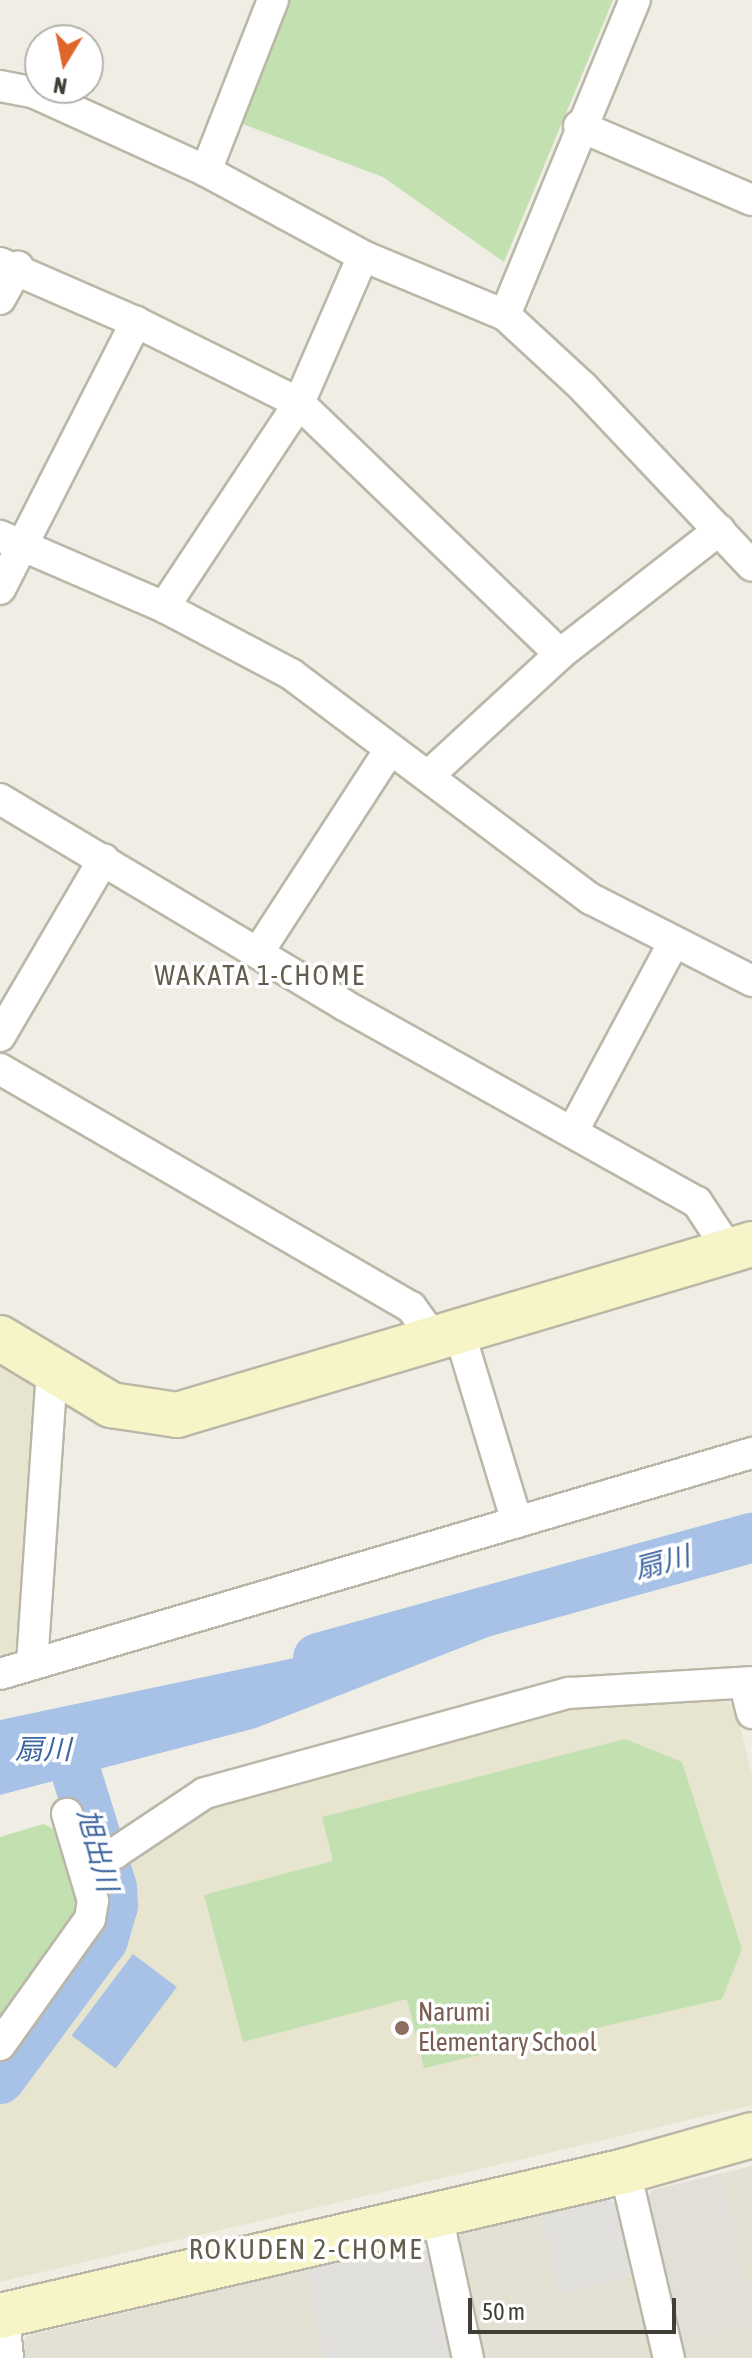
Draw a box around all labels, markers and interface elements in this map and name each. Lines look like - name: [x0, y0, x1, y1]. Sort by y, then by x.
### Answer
- north arrow: [24, 24, 104, 104]
- text: N: [52, 72, 69, 100]
- district label: WAKATA 1-CHOME: [154, 958, 366, 992]
- water label: 扇川: [631, 1539, 693, 1585]
- water label: 扇川: [15, 1732, 71, 1766]
- water label: 旭出川: [71, 1805, 125, 1895]
- place label: Narumi Elementary School: [418, 1997, 597, 2058]
- marker: Narumi Elementary School: [393, 2019, 411, 2037]
- district label: ROKUDEN 2-CHOME: [189, 2232, 423, 2266]
- scale bar: [472, 2282, 680, 2332]
- text: 50 m: [482, 2298, 525, 2325]

